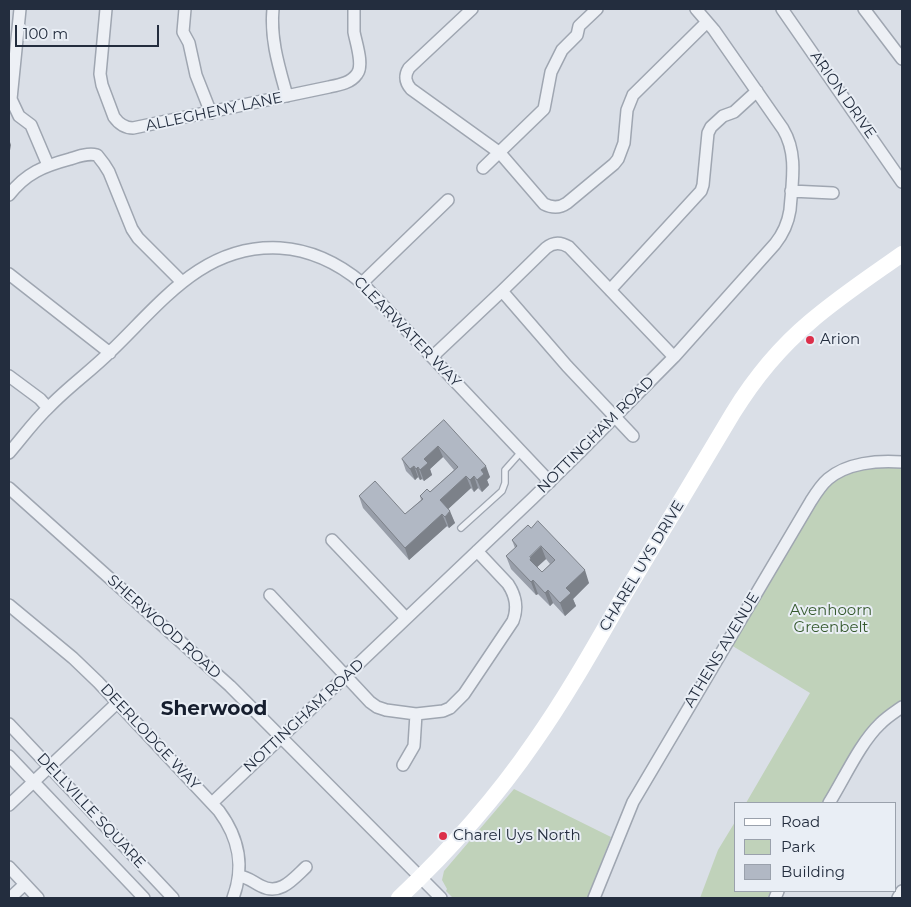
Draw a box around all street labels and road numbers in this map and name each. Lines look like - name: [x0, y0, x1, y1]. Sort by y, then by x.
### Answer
- street label: ARION DRIVE: [806, 48, 880, 142]
- street label: ALLEGHENY LANE: [144, 89, 284, 135]
- street label: CLEARWATER WAY: [350, 273, 464, 391]
- street label: NOTTINGHAM ROAD: [534, 373, 658, 497]
- street label: CHAREL UYS DRIVE: [596, 497, 688, 635]
- street label: SHERWOOD ROAD: [104, 571, 224, 683]
- street label: ATHENS AVENUE: [681, 589, 763, 711]
- street label: NOTTINGHAM ROAD: [240, 656, 368, 776]
- street label: DEERLODGE WAY: [96, 680, 204, 794]
- street label: DELLVILLE SQUARE: [33, 750, 149, 872]

